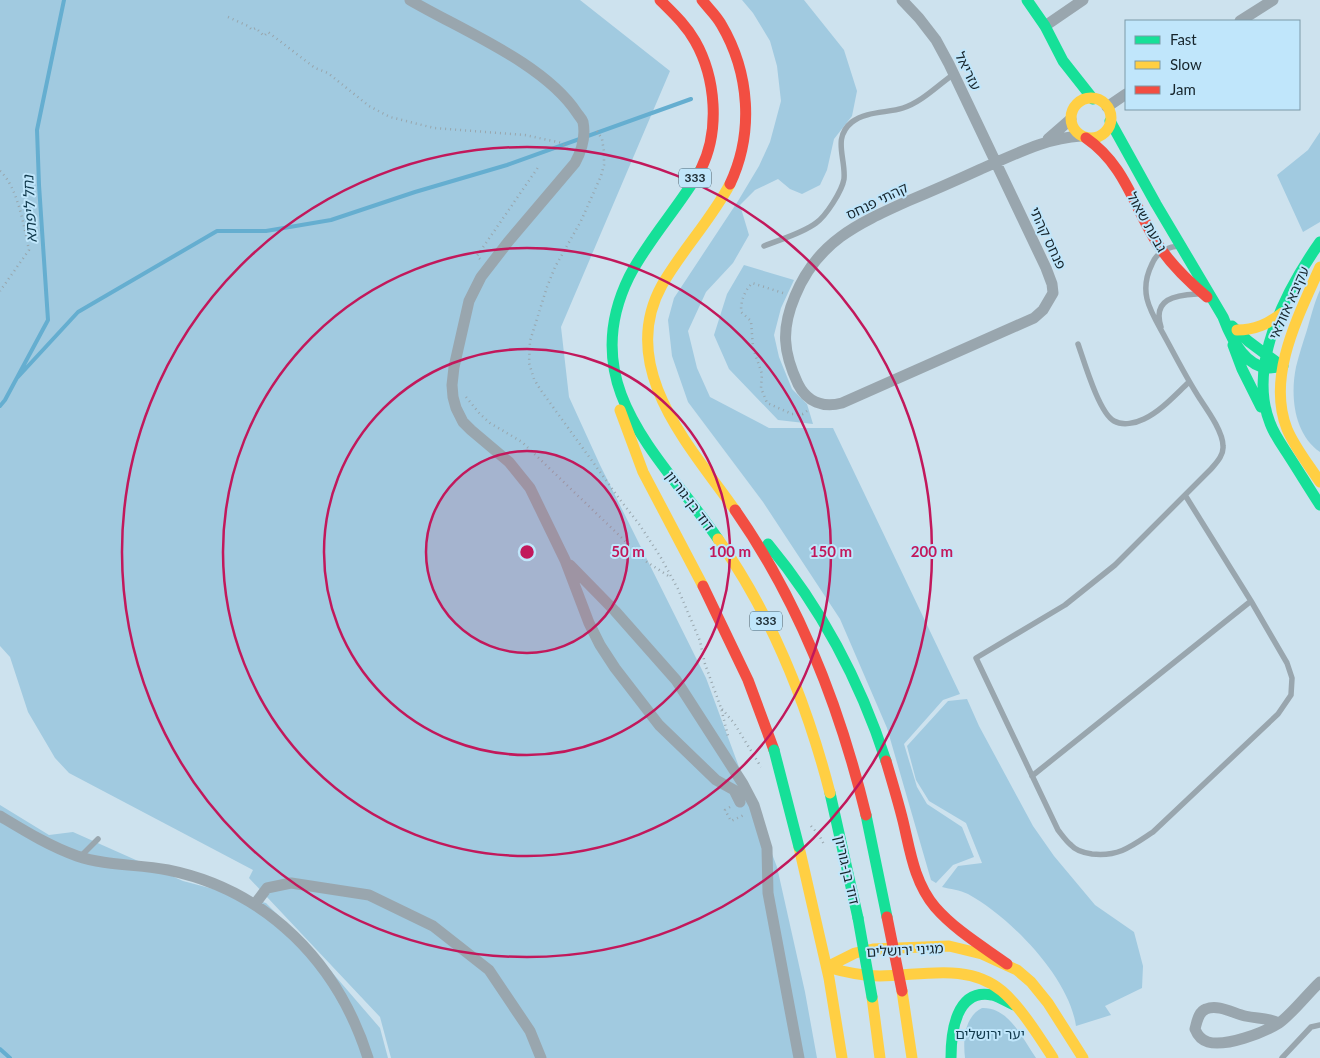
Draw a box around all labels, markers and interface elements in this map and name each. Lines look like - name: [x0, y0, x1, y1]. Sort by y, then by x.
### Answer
- legend: [1125, 20, 1300, 110]
- text: Fast: [1170, 30, 1197, 48]
- street label: עזריאל: [952, 49, 985, 93]
- text: Slow: [1170, 55, 1202, 73]
- text: Jam: [1170, 80, 1196, 98]
- road number: 333: [679, 168, 711, 188]
- water label: נחל ליפתא: [18, 174, 40, 243]
- street label: קהתי פנחס: [843, 178, 911, 223]
- street label: גבעת שאול: [1124, 189, 1171, 254]
- street label: פנחס קהתי: [1027, 204, 1070, 272]
- street label: עקיבא אזולאי: [1265, 264, 1312, 342]
- street label: דוד בן-גוריון: [662, 467, 719, 534]
- text: 50 m: [611, 542, 645, 560]
- text: 100 m: [709, 542, 751, 560]
- text: 150 m: [810, 542, 852, 560]
- text: 200 m: [911, 542, 953, 560]
- centre of rings: [518, 543, 536, 561]
- road number: 333: [750, 612, 782, 630]
- street label: דוד בן-גוריון: [831, 834, 864, 906]
- street label: מגיני ירושלים: [866, 939, 944, 960]
- park label: יער ירושלים: [955, 1025, 1025, 1042]

